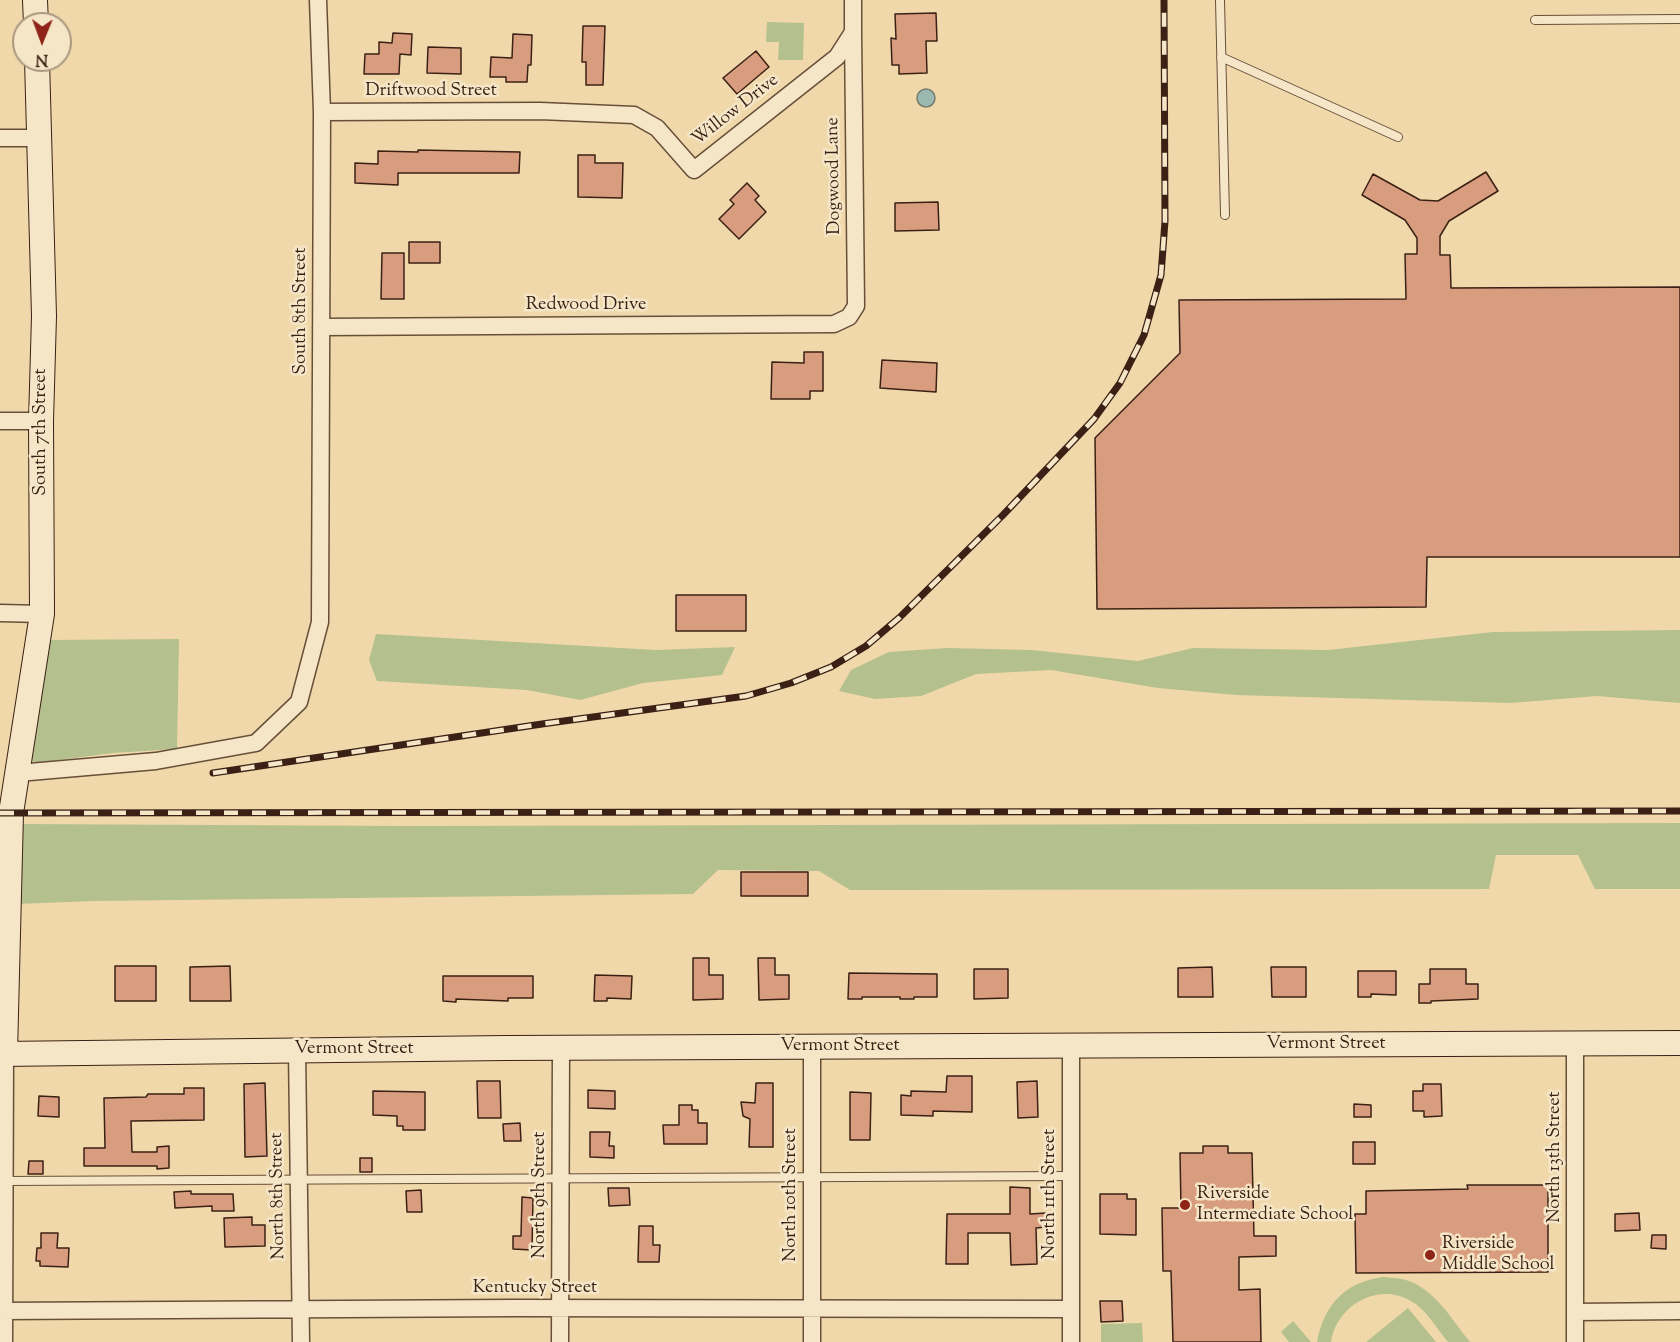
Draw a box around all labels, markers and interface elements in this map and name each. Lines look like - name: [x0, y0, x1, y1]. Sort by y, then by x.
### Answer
- north arrow: [12, 12, 72, 72]
- text: N: [35, 47, 48, 70]
- street label: Willow Drive: [688, 71, 784, 151]
- street label: Driftwood Street: [365, 81, 497, 103]
- street label: Dogwood Lane: [823, 117, 847, 235]
- street label: South 8th Street: [291, 247, 313, 375]
- street label: Redwood Drive: [526, 295, 646, 317]
- street label: South 7th Street: [31, 368, 53, 496]
- street label: Vermont Street: [1266, 1034, 1386, 1056]
- street label: Vermont Street: [780, 1036, 900, 1058]
- street label: Vermont Street: [294, 1039, 414, 1061]
- street label: North 13th Street: [1545, 1091, 1567, 1223]
- street label: North 10th Street: [781, 1128, 803, 1262]
- street label: North 11th Street: [1040, 1129, 1062, 1259]
- street label: North 8th Street: [267, 1132, 291, 1260]
- street label: North 9th Street: [530, 1132, 552, 1258]
- place label: Riverside Intermediate School: [1197, 1184, 1353, 1226]
- marker: Riverside Intermediate School: [1178, 1198, 1192, 1212]
- place label: Riverside Middle School: [1442, 1234, 1555, 1276]
- marker: Riverside Middle School: [1423, 1248, 1437, 1262]
- street label: Kentucky Street: [473, 1278, 597, 1300]

